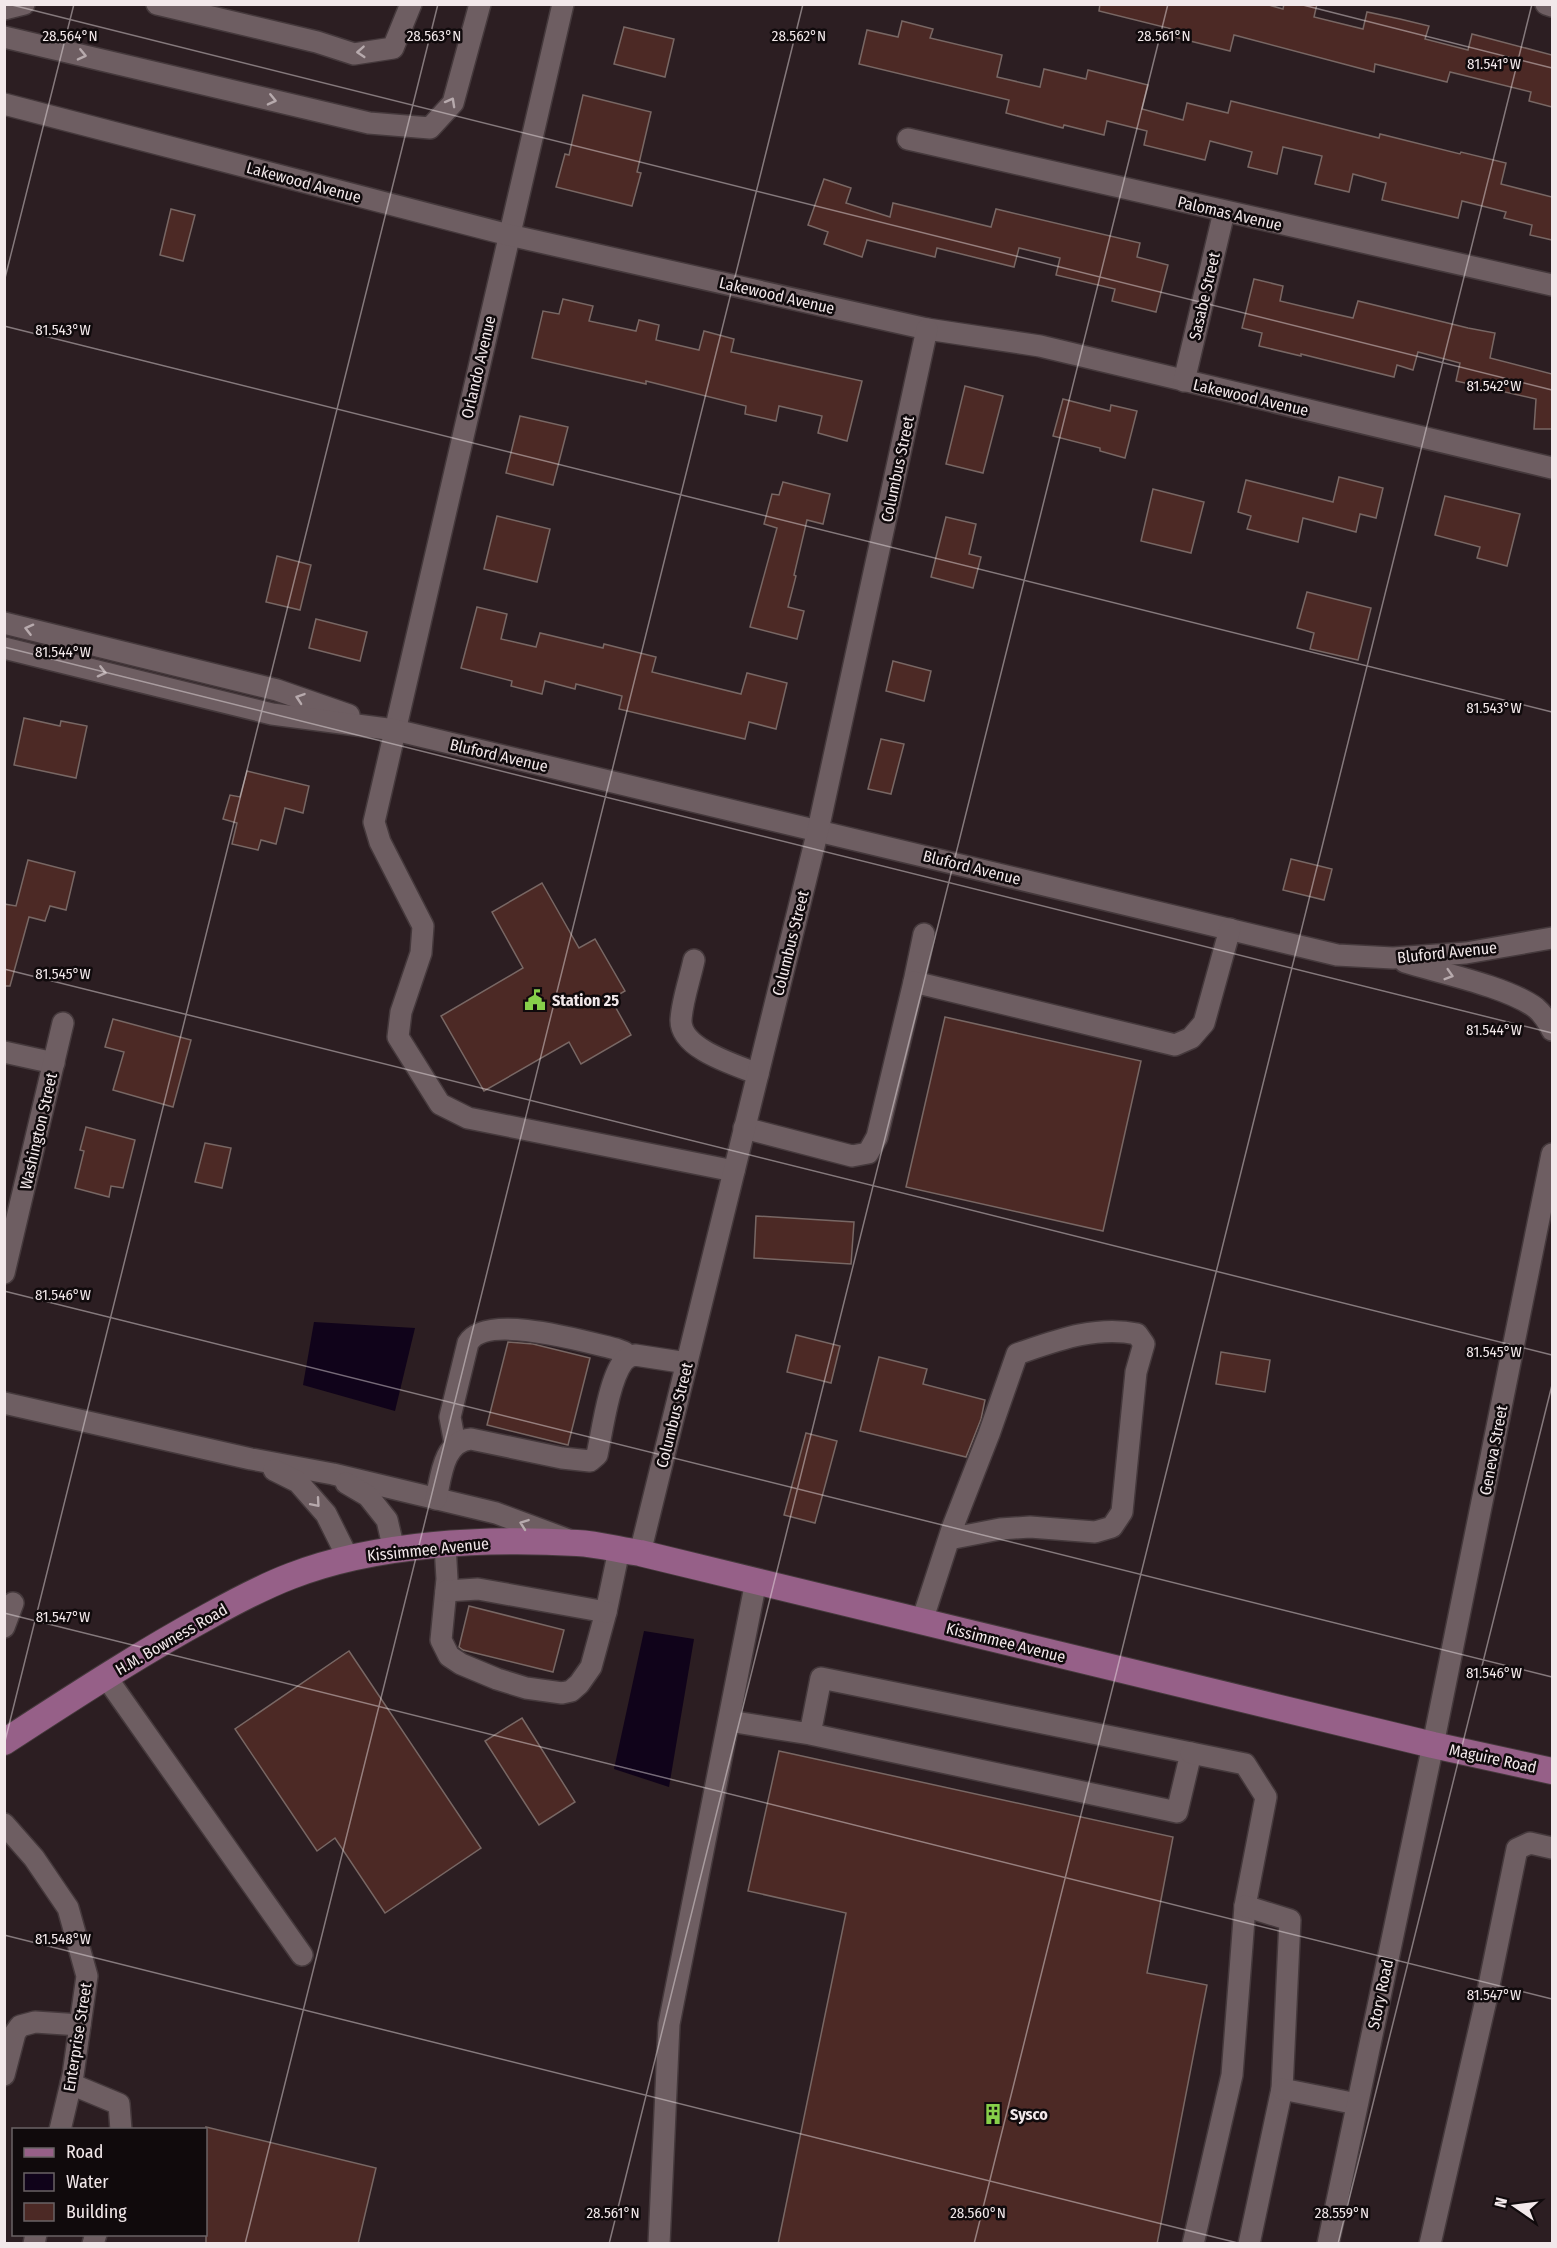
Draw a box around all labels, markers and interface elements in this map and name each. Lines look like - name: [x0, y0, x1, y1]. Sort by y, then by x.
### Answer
- text: 28.564°N: [42, 27, 98, 45]
- text: 28.563°N: [407, 27, 461, 45]
- text: 28.562°N: [772, 27, 826, 45]
- text: 28.561°N: [1137, 27, 1191, 45]
- one-way arrow: [356, 45, 366, 58]
- one-way arrow: [77, 48, 87, 61]
- text: 81.541°W: [1467, 55, 1521, 73]
- one-way arrow: [267, 92, 277, 105]
- one-way arrow: [444, 98, 455, 108]
- street label: Lakewood Avenue: [245, 158, 363, 207]
- street label: Palomas Avenue: [1176, 192, 1284, 235]
- street label: Sasabe Street: [1185, 250, 1224, 342]
- street label: Lakewood Avenue: [717, 273, 836, 318]
- street label: Orlando Avenue: [457, 314, 500, 420]
- text: 81.543°W: [35, 321, 91, 339]
- street label: Lakewood Avenue: [1191, 375, 1310, 420]
- text: 81.542°W: [1466, 377, 1522, 395]
- street label: Columbus Street: [877, 414, 918, 524]
- one-way arrow: [25, 624, 35, 637]
- text: 81.544°W: [35, 643, 91, 661]
- one-way arrow: [97, 664, 107, 677]
- one-way arrow: [295, 693, 306, 705]
- text: 81.543°W: [1466, 699, 1522, 717]
- street label: Bluford Avenue: [448, 735, 550, 776]
- street label: Bluford Avenue: [921, 846, 1023, 889]
- street label: Columbus Street: [768, 888, 813, 998]
- street label: Bluford Avenue: [1396, 938, 1498, 967]
- text: 81.545°W: [35, 965, 91, 983]
- one-way arrow: [1443, 968, 1454, 980]
- public building icon: Station 25: [523, 988, 547, 1012]
- place label: Station 25: [552, 991, 619, 1010]
- text: 81.544°W: [1466, 1021, 1522, 1039]
- street label: Washington Street: [16, 1070, 61, 1191]
- text: 81.546°W: [35, 1286, 91, 1304]
- text: 81.545°W: [1466, 1343, 1522, 1361]
- street label: Columbus Street: [652, 1360, 697, 1470]
- street label: Geneva Street: [1475, 1403, 1512, 1497]
- one-way arrow: [309, 1496, 320, 1507]
- one-way arrow: [519, 1518, 530, 1531]
- street label: Kissimmee Avenue: [366, 1534, 490, 1565]
- street label: H.M. Bowness Road: [112, 1600, 231, 1679]
- text: 81.547°W: [36, 1608, 90, 1626]
- street label: Kissimmee Avenue: [944, 1618, 1068, 1667]
- text: 81.546°W: [1466, 1664, 1522, 1682]
- street label: Maguire Road: [1447, 1740, 1538, 1777]
- text: 81.548°W: [35, 1930, 91, 1948]
- street label: Story Road: [1364, 1957, 1397, 2031]
- street label: Enterprise Street: [59, 1980, 96, 2093]
- text: 81.547°W: [1467, 1986, 1521, 2004]
- building icon: Sysco: [981, 2102, 1005, 2126]
- place label: Sysco: [1010, 2105, 1048, 2124]
- legend: [12, 2128, 207, 2236]
- text: Road: [66, 2141, 103, 2163]
- text: Water: [66, 2171, 109, 2193]
- north arrow: [1485, 2176, 1545, 2236]
- text: N: [1491, 2196, 1511, 2209]
- text: Building: [66, 2201, 127, 2223]
- text: 28.561°N: [586, 2204, 640, 2222]
- text: 28.560°N: [950, 2204, 1006, 2222]
- text: 28.559°N: [1315, 2204, 1369, 2222]

